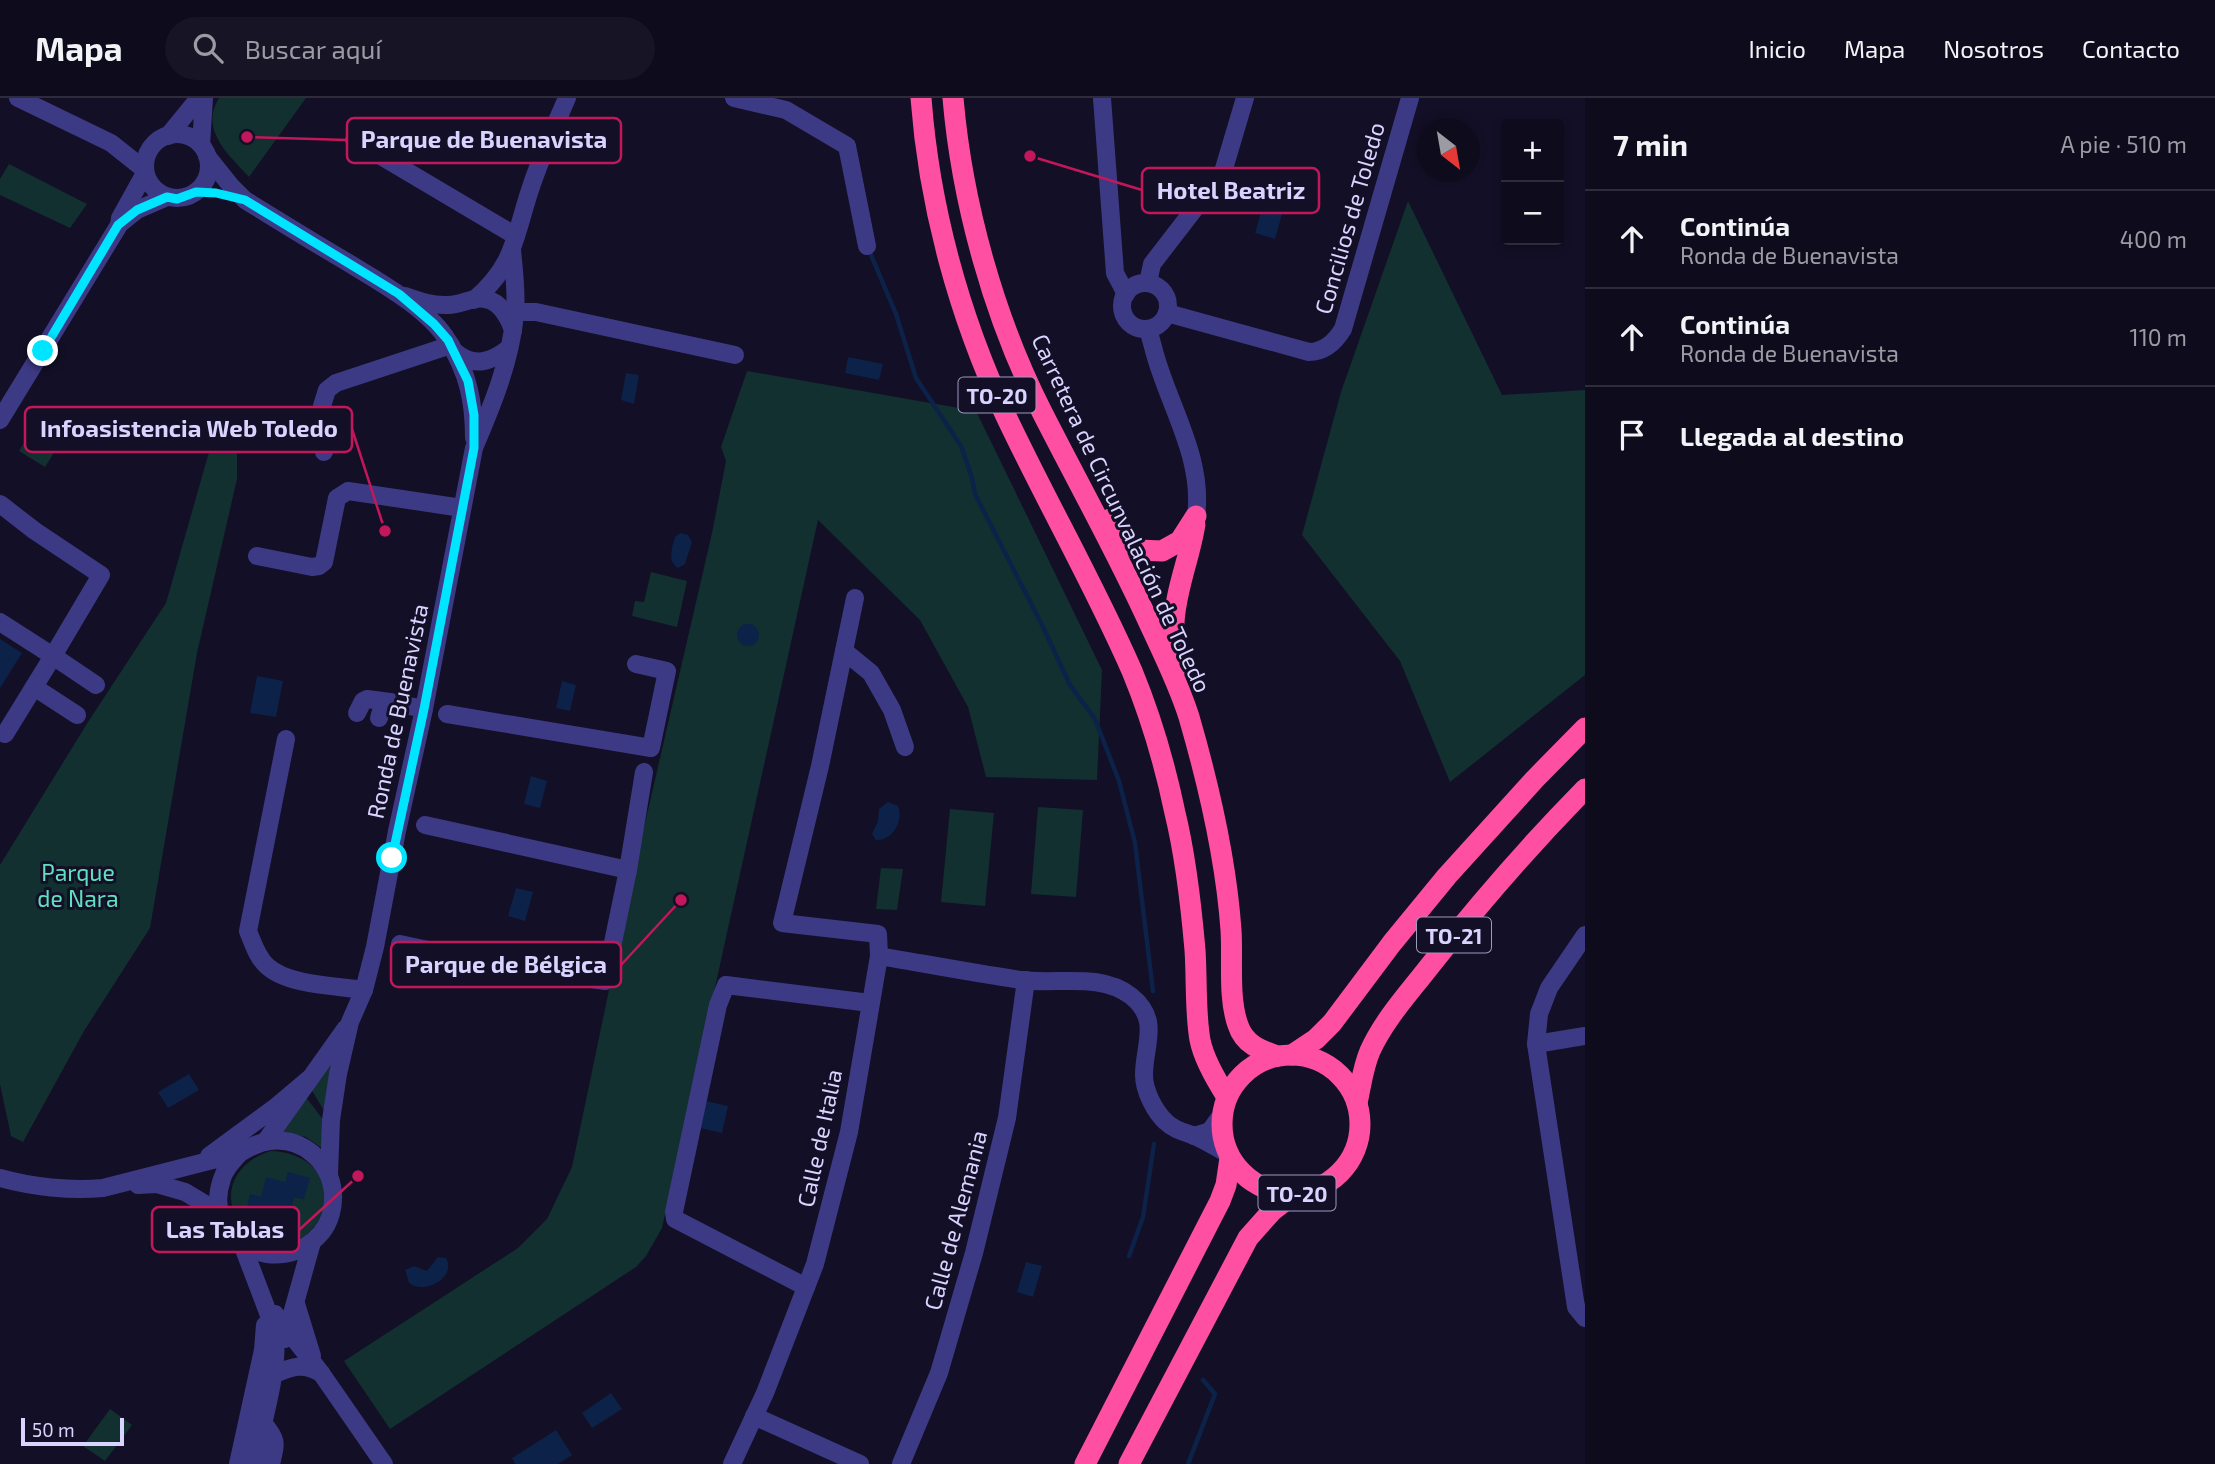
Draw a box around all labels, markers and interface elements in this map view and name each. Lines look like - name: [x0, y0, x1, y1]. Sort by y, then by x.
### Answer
- search box: [165, 17, 655, 80]
- text: Mapa: [35, 28, 123, 68]
- icon: search: [189, 29, 227, 67]
- text: Buscar aquí: [245, 33, 382, 64]
- text: Inicio: [1748, 34, 1806, 63]
- text: Mapa: [1844, 34, 1905, 63]
- text: Nosotros: [1943, 34, 2044, 63]
- text: Contacto: [2082, 34, 2180, 63]
- callout: Parque de Buenavista: [347, 118, 621, 163]
- street label: Concilios de Toledo: [1308, 119, 1390, 317]
- north arrow: [1417, 119, 1480, 182]
- map controls: [1501, 119, 1564, 245]
- button: +: [1501, 119, 1564, 182]
- text: Parque de Buenavista: [361, 124, 607, 153]
- text: 7 min: [1613, 126, 1688, 162]
- text: A pie · 510 m: [2060, 130, 2187, 158]
- callout: Hotel Beatriz: [1142, 168, 1319, 213]
- text: Hotel Beatriz: [1157, 175, 1305, 204]
- button: −: [1501, 182, 1564, 245]
- text: Continúa: [1680, 210, 1790, 241]
- icon: ahead: [1613, 220, 1651, 258]
- text: 400 m: [2120, 225, 2187, 253]
- text: Ronda de Buenavista: [1680, 241, 1899, 269]
- text: Continúa: [1680, 308, 1790, 339]
- icon: ahead: [1613, 318, 1651, 356]
- text: 110 m: [2130, 323, 2187, 351]
- street label: Carretera de Circunvalación de Toledo: [1026, 329, 1218, 697]
- route end: [27, 335, 58, 366]
- text: Ronda de Buenavista: [1680, 339, 1899, 367]
- road number: TO-20: [958, 378, 1036, 412]
- callout: Infoasistencia Web Toledo: [25, 407, 352, 452]
- text: Infoasistencia Web Toledo: [40, 413, 338, 442]
- icon: arrive: [1613, 416, 1651, 454]
- text: Llegada al destino: [1680, 420, 1904, 451]
- street label: Ronda de Buenavista: [361, 601, 433, 821]
- route start: [376, 842, 407, 873]
- park label: Parque de Nara: [37, 858, 119, 912]
- road number: TO-21: [1417, 918, 1491, 952]
- callout: Parque de Bélgica: [391, 942, 621, 987]
- text: Parque de Bélgica: [405, 949, 607, 978]
- street label: Calle de Italia: [791, 1067, 847, 1209]
- street label: Calle de Alemania: [918, 1127, 992, 1313]
- road number: TO-20: [1258, 1176, 1336, 1210]
- callout: Las Tablas: [152, 1207, 299, 1252]
- text: Las Tablas: [166, 1214, 284, 1243]
- scale bar: [21, 1415, 124, 1447]
- text: 50 m: [32, 1418, 75, 1441]

